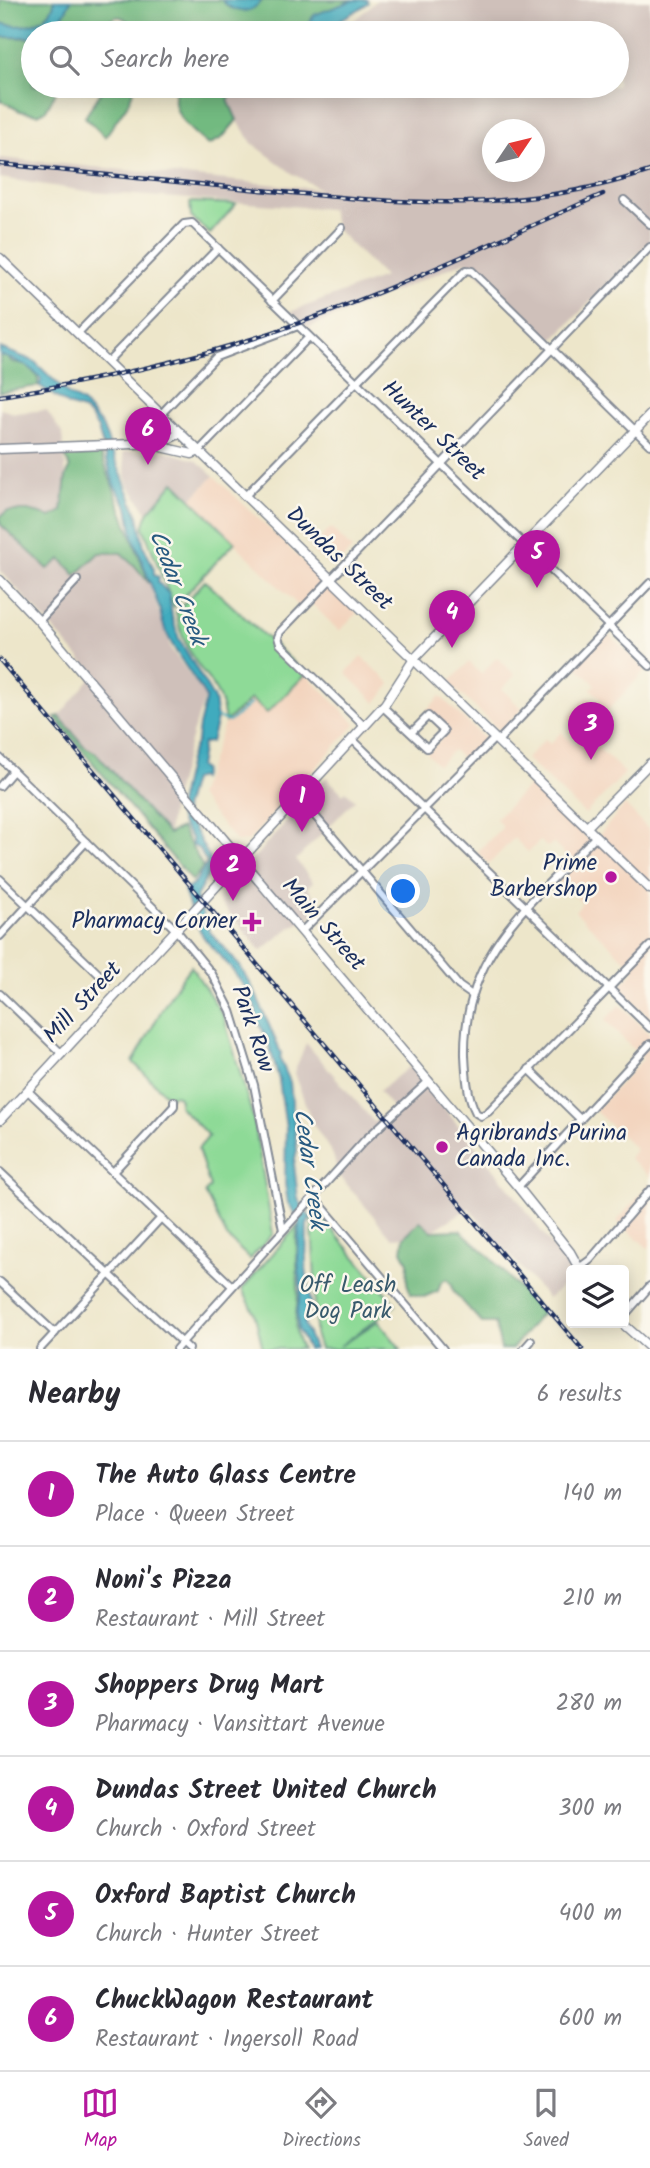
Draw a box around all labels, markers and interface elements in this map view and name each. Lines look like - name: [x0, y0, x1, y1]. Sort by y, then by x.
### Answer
- search box: [21, 21, 629, 98]
- text: Search here: [101, 39, 229, 81]
- icon: search: [45, 41, 83, 79]
- north arrow: [482, 119, 545, 182]
- street label: Hunter Street: [373, 372, 494, 491]
- pin: 6: [125, 407, 171, 465]
- street label: Dundas Street: [277, 498, 402, 621]
- water label: Cedar Creek: [137, 524, 218, 655]
- pin: 5: [514, 530, 560, 588]
- pin: 4: [429, 590, 475, 648]
- pin: 3: [568, 702, 614, 760]
- pin: 1: [279, 774, 325, 832]
- pin: 2: [210, 843, 256, 901]
- place label: Prime Barbershop: [490, 846, 597, 908]
- marker: Prime Barbershop: [603, 869, 619, 885]
- street label: Main Street: [272, 870, 375, 981]
- your location: [386, 874, 420, 908]
- place label: Pharmacy Corner: [71, 904, 237, 940]
- marker: Pharmacy Corner: [242, 912, 262, 932]
- street label: Mill Street: [35, 952, 132, 1053]
- street label: Park Row: [220, 980, 284, 1078]
- water label: Cedar Creek: [281, 1106, 337, 1235]
- place label: Agribrands Purina Canada Inc.: [456, 1116, 627, 1178]
- marker: Agribrands Purina Canada Inc.: [434, 1139, 450, 1155]
- map controls: [566, 1265, 629, 1328]
- button: layers: [566, 1265, 629, 1328]
- park label: Off Leash Dog Park: [300, 1268, 396, 1330]
- text: Nearby: [28, 1371, 120, 1419]
- text: 6 results: [537, 1377, 622, 1413]
- text: The Auto Glass Centre: [95, 1455, 356, 1497]
- text: 1: [48, 1476, 54, 1512]
- text: 140 m: [563, 1476, 622, 1512]
- text: Place · Queen Street: [95, 1497, 295, 1533]
- text: Noni's Pizza: [95, 1560, 232, 1602]
- text: 2: [44, 1581, 58, 1617]
- text: 210 m: [562, 1581, 622, 1617]
- text: Restaurant · Mill Street: [95, 1602, 325, 1638]
- text: Shoppers Drug Mart: [95, 1665, 324, 1707]
- text: 3: [45, 1686, 57, 1722]
- text: 280 m: [556, 1686, 622, 1722]
- text: Pharmacy · Vansittart Avenue: [95, 1707, 385, 1743]
- text: Dundas Street United Church: [95, 1770, 437, 1812]
- text: 4: [45, 1791, 57, 1827]
- text: 300 m: [558, 1791, 622, 1827]
- text: Church · Oxford Street: [95, 1812, 316, 1848]
- text: Oxford Baptist Church: [95, 1875, 356, 1917]
- text: 5: [45, 1896, 57, 1932]
- text: 400 m: [559, 1896, 622, 1932]
- text: Church · Hunter Street: [95, 1917, 319, 1953]
- text: ChuckWagon Restaurant: [95, 1980, 373, 2022]
- text: 6: [45, 2001, 57, 2037]
- text: 600 m: [559, 2001, 622, 2037]
- text: Restaurant · Ingersoll Road: [95, 2022, 358, 2058]
- tab: Map: [81, 2084, 119, 2156]
- tab: Directions: [282, 2084, 361, 2156]
- tab: Saved: [524, 2084, 569, 2156]

